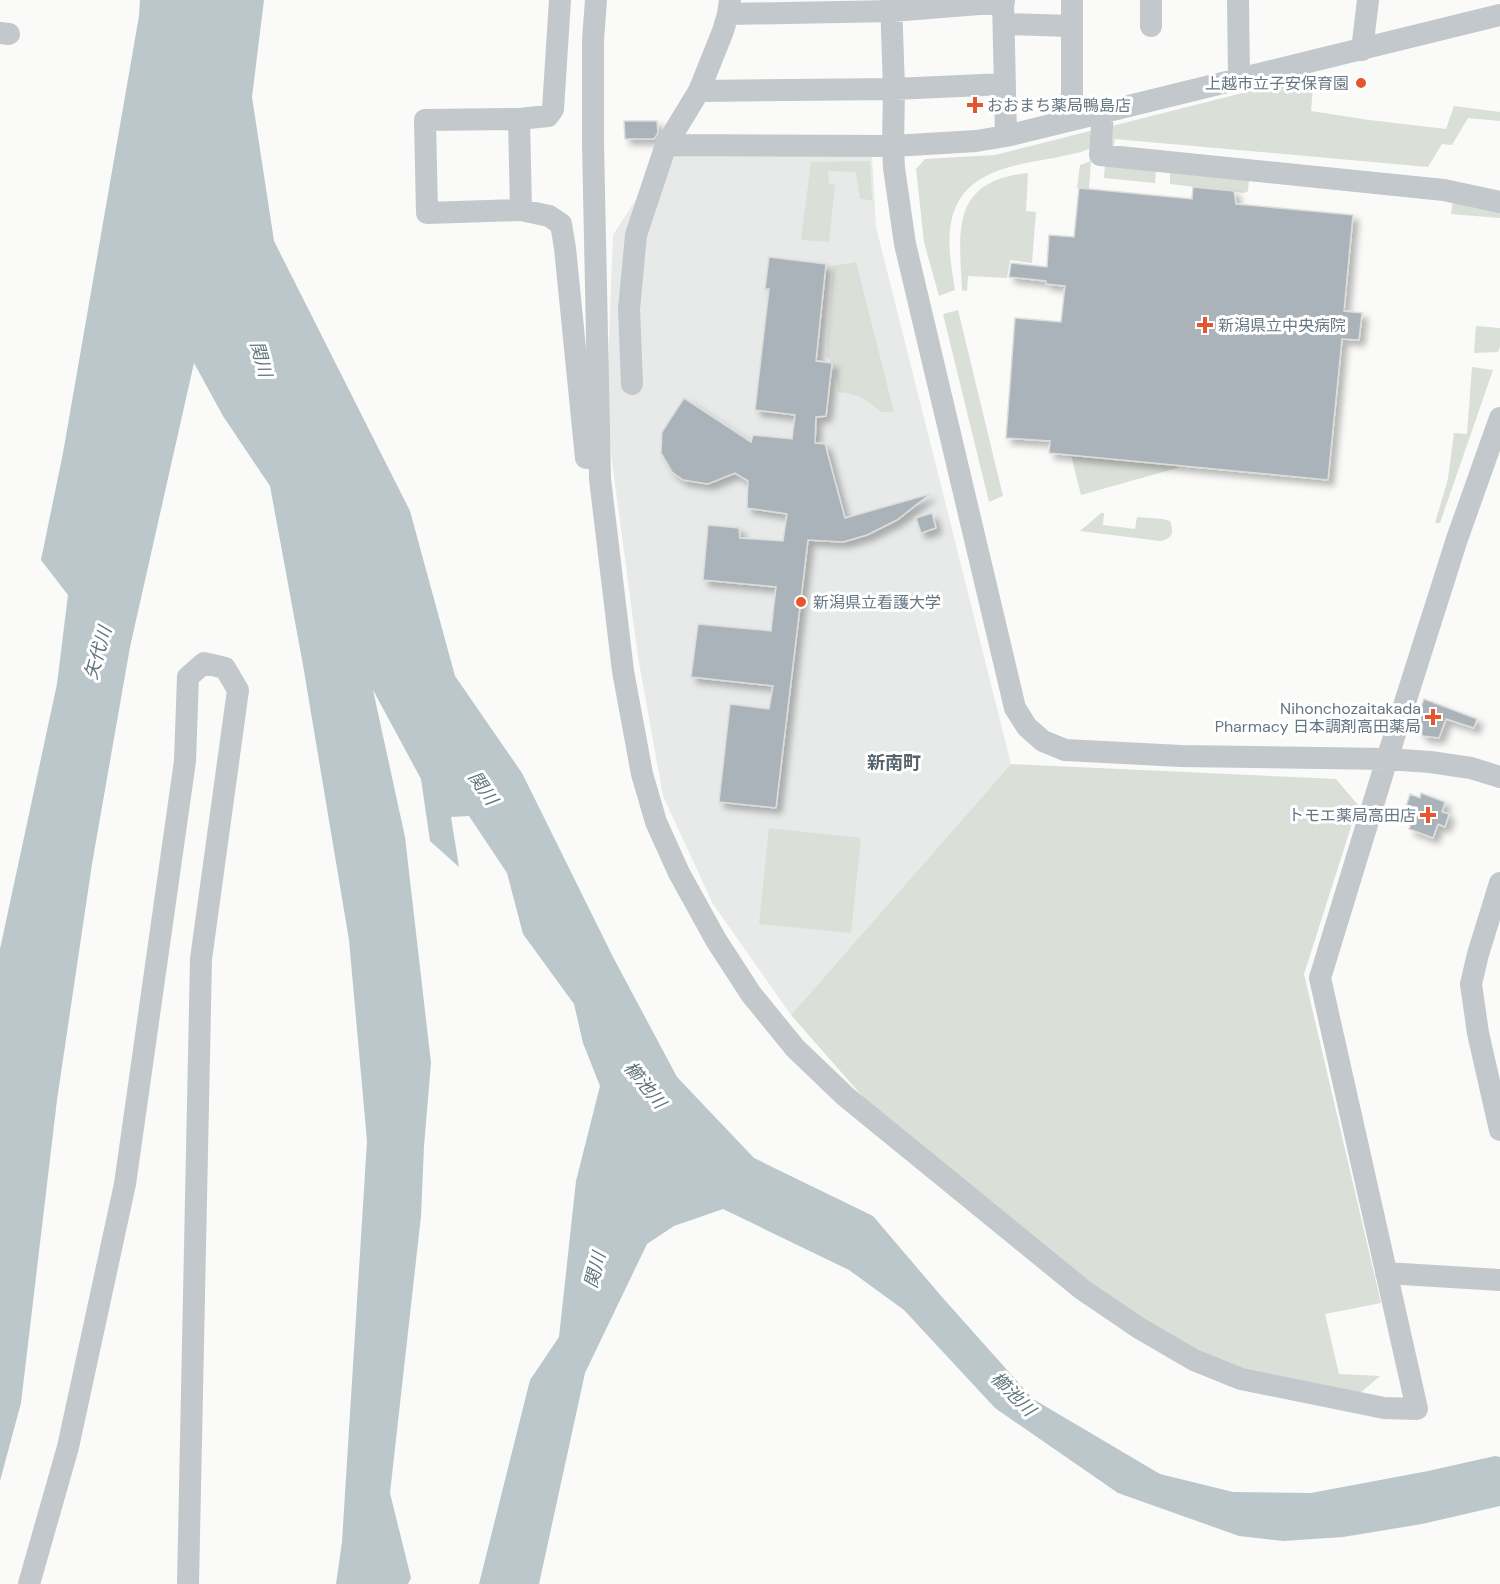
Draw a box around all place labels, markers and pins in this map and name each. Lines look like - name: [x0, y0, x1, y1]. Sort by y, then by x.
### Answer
- place label: 上越市立子安保育園: [1205, 73, 1349, 94]
- marker: 上越市立子安保育園: [1354, 76, 1368, 90]
- place label: おおまち薬局鴨島店: [987, 95, 1131, 116]
- marker: おおまち薬局鴨島店: [968, 98, 982, 112]
- place label: 新潟県立中央病院: [1218, 315, 1346, 336]
- marker: 新潟県立中央病院: [1196, 316, 1214, 334]
- place label: 新潟県立看護大学: [813, 592, 941, 613]
- marker: 新潟県立看護大学: [794, 595, 808, 609]
- place label: Nihonchozaitakada Pharmacy 日本調剤高田薬局: [1215, 698, 1421, 737]
- marker: Nihonchozaitakada Pharmacy 日本調剤高田薬局: [1426, 710, 1440, 724]
- place label: トモエ薬局高田店: [1288, 805, 1416, 826]
- marker: トモエ薬局高田店: [1421, 808, 1435, 822]

